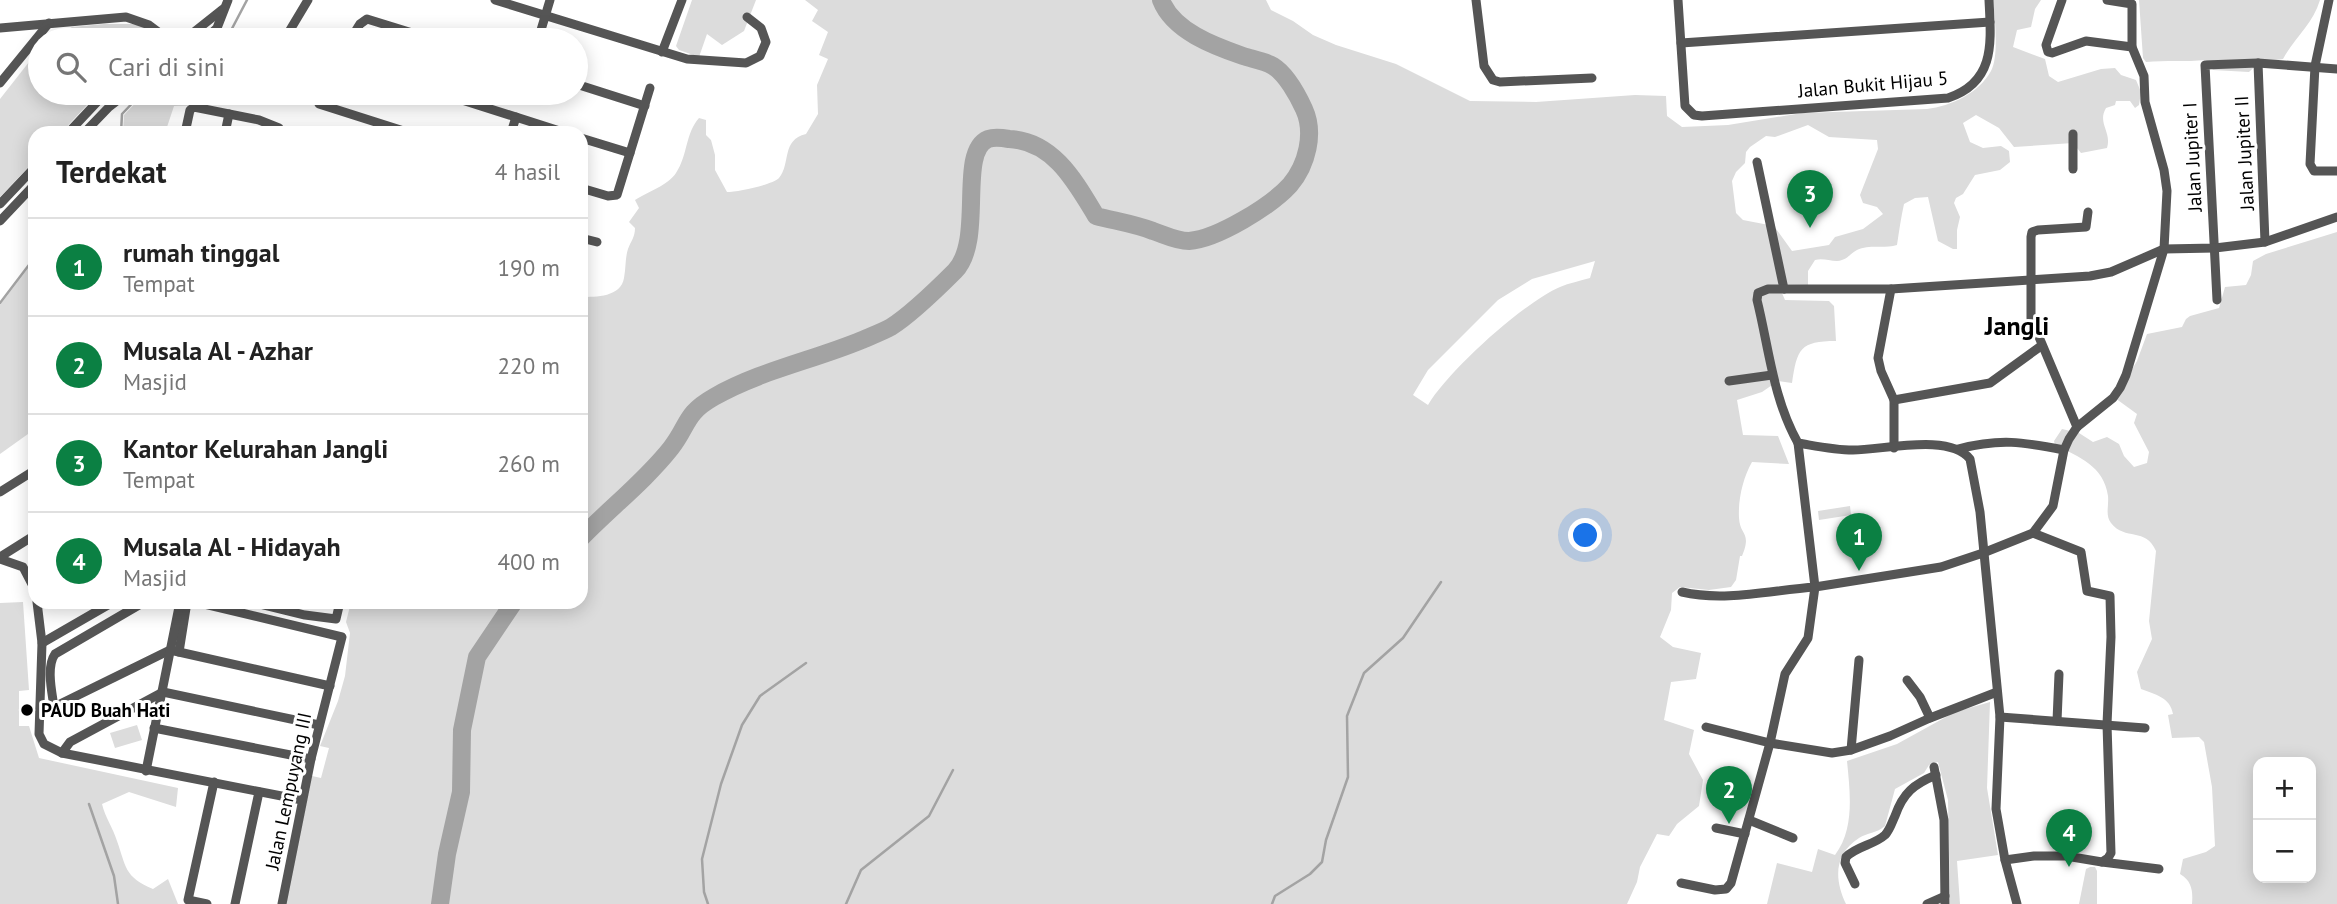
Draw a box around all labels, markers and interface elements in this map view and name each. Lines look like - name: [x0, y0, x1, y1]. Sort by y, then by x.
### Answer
- search box: [28, 28, 588, 105]
- icon: search: [52, 48, 90, 86]
- text: Cari di sini: [108, 50, 225, 83]
- street label: Jalan Bukit Hijau 5: [1796, 65, 1949, 103]
- street label: Jalan Jupiter II: [2229, 95, 2259, 212]
- street label: Jalan Jupiter I: [2177, 102, 2207, 213]
- text: Terdekat: [56, 152, 166, 191]
- text: 4 hasil: [495, 157, 560, 186]
- pin: 3: [1787, 170, 1833, 228]
- text: rumah tinggal: [123, 236, 279, 269]
- text: 1: [72, 253, 86, 282]
- text: 190 m: [498, 253, 560, 282]
- text: Tempat: [123, 269, 195, 298]
- district label: Jangli: [1984, 309, 2049, 342]
- text: Musala Al - Azhar: [123, 334, 313, 367]
- text: 2: [72, 351, 86, 380]
- text: 220 m: [498, 351, 560, 380]
- text: Masjid: [123, 367, 187, 396]
- text: Kantor Kelurahan Jangli: [123, 432, 388, 465]
- text: 3: [72, 449, 86, 478]
- text: 260 m: [498, 449, 560, 478]
- text: Tempat: [123, 465, 195, 494]
- pin: 1: [1836, 513, 1882, 571]
- your location: [1568, 518, 1602, 552]
- text: Musala Al - Hidayah: [123, 530, 341, 563]
- text: 4: [72, 547, 86, 576]
- text: 400 m: [498, 547, 560, 576]
- text: Masjid: [123, 563, 187, 592]
- place label: PAUD Buah Hati: [41, 698, 170, 722]
- marker: PAUD Buah Hati: [19, 702, 35, 718]
- street label: Jalan Lempuyang III: [259, 710, 316, 873]
- map controls: [2253, 757, 2316, 883]
- button: +: [2253, 757, 2316, 820]
- pin: 2: [1706, 766, 1752, 824]
- pin: 4: [2046, 809, 2092, 867]
- button: −: [2253, 820, 2316, 883]

